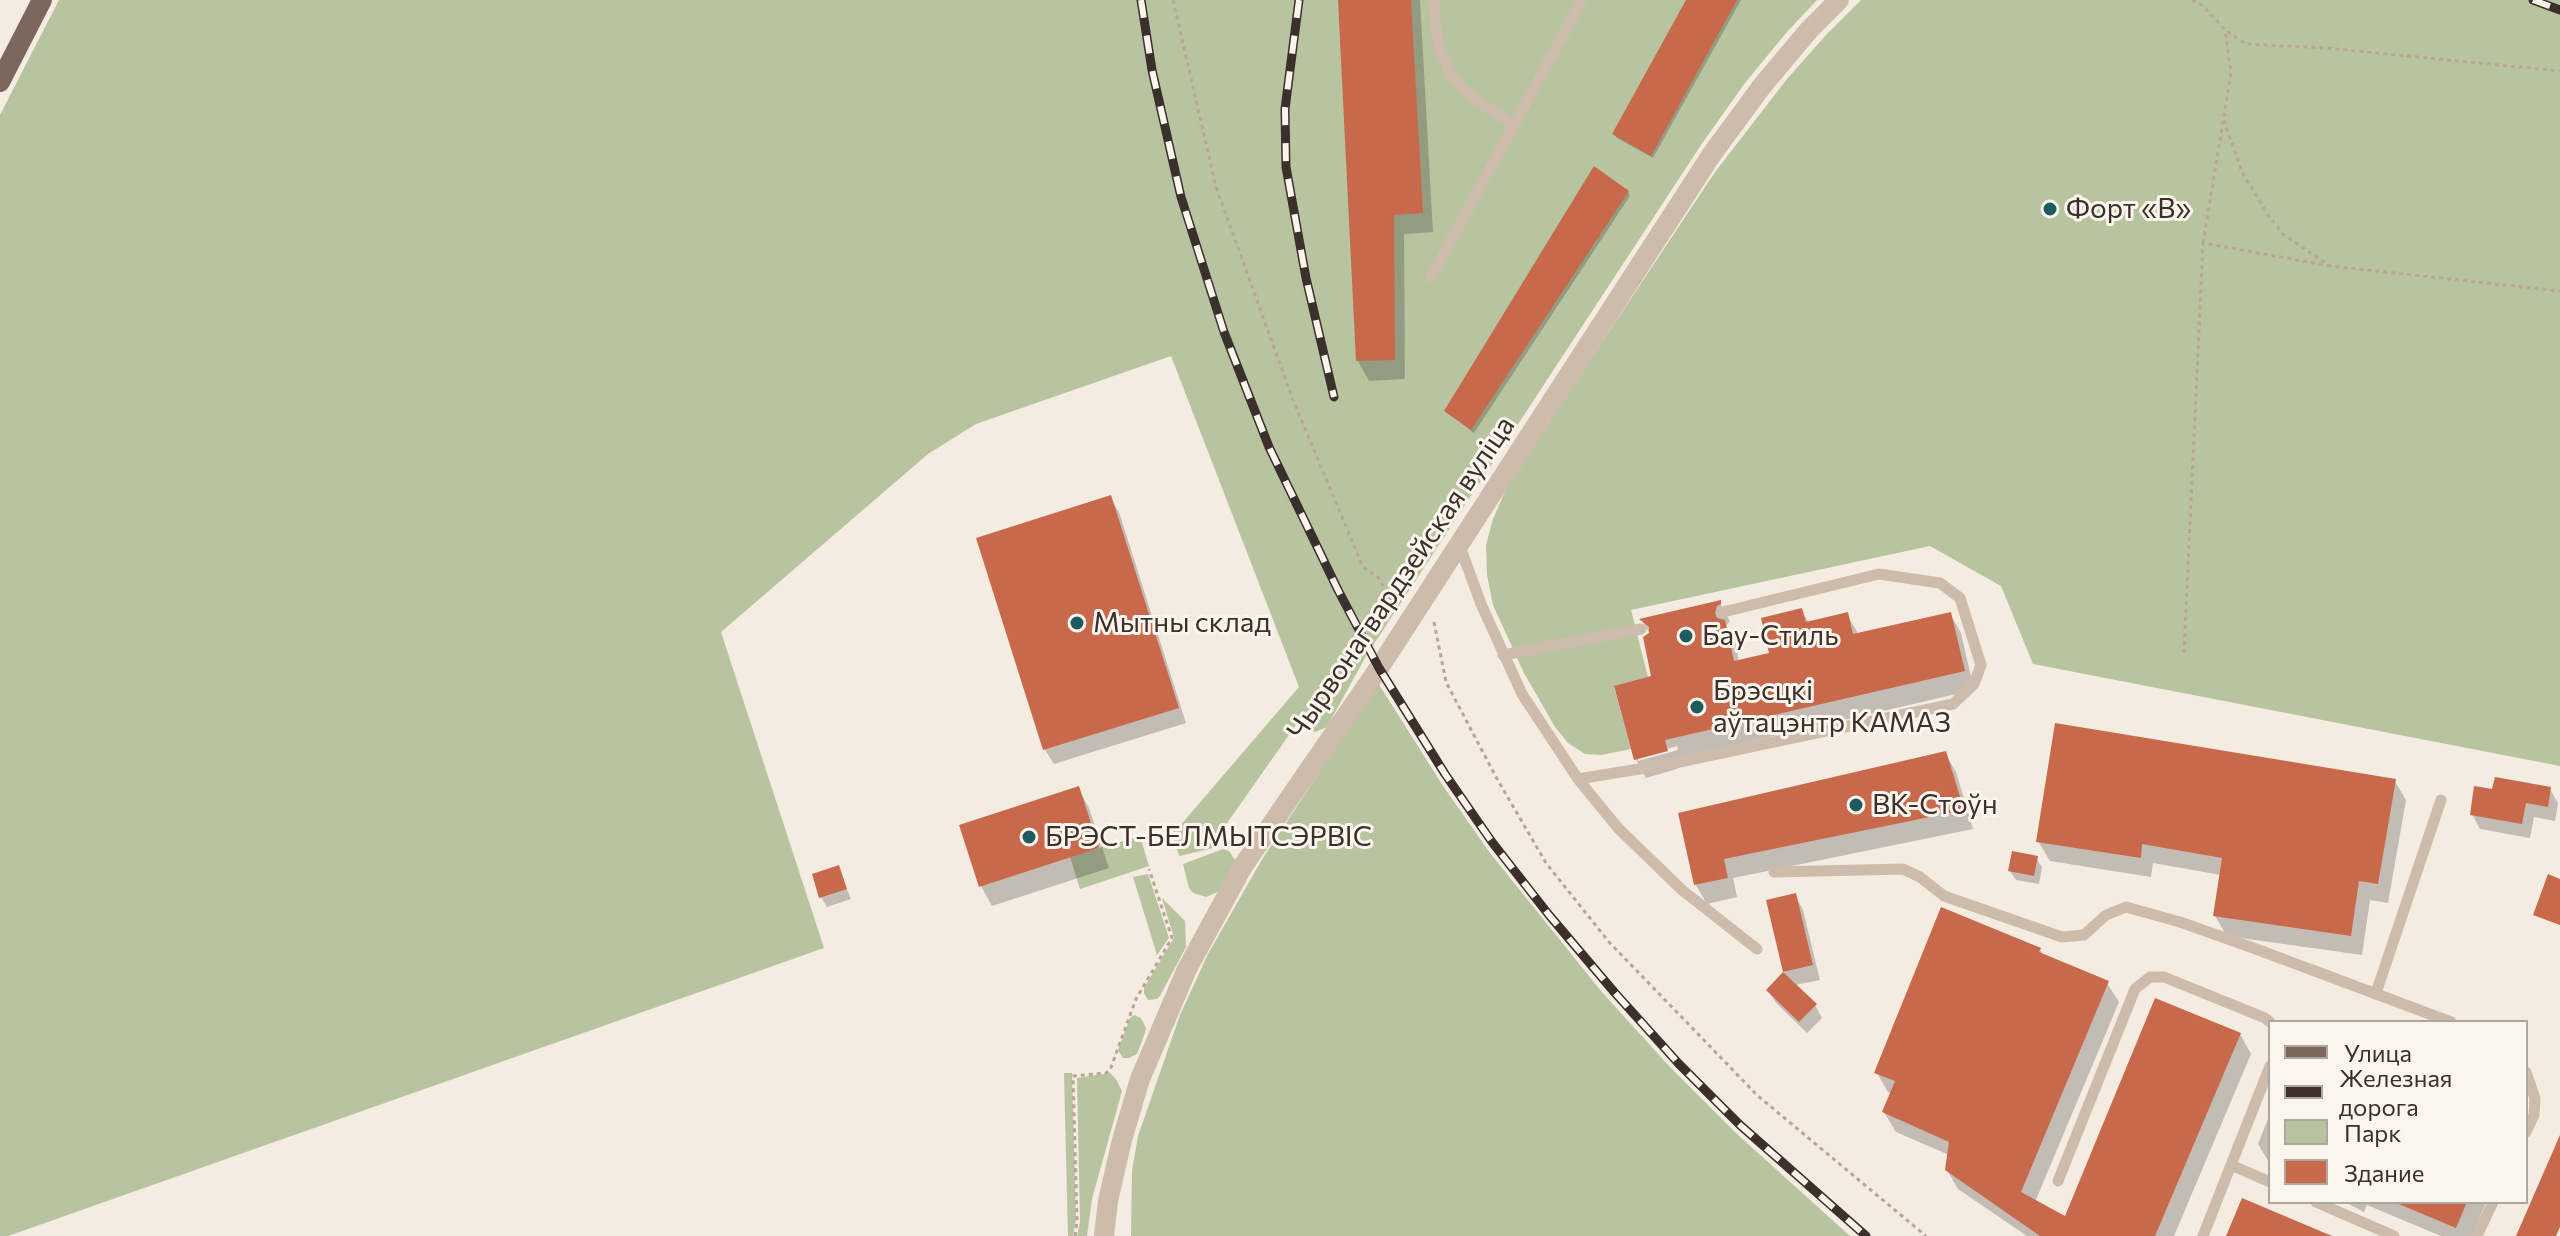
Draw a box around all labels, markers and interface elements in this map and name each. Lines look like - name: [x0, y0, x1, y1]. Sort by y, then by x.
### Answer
- place label: Форт «В»: [2066, 192, 2191, 226]
- marker: Форт «В»: [2041, 200, 2059, 218]
- street label: Чырвонагвардзейская вуліца: [1280, 410, 1522, 746]
- place label: Мытны склад: [1093, 606, 1271, 640]
- marker: Мытны склад: [1068, 614, 1086, 632]
- place label: Бау-Стиль: [1702, 619, 1839, 653]
- marker: Бау-Стиль: [1677, 627, 1695, 645]
- place label: Брэсцкі аўтацэнтр КАМАЗ: [1713, 674, 1951, 740]
- marker: Брэсцкі аўтацэнтр КАМАЗ: [1688, 698, 1706, 716]
- place label: ВК-Стоўн: [1872, 788, 1998, 822]
- marker: ВК-Стоўн: [1847, 796, 1865, 814]
- place label: БРЭСТ-БЕЛМЫТСЭРВІС: [1045, 820, 1372, 854]
- marker: БРЭСТ-БЕЛМЫТСЭРВІС: [1020, 828, 1038, 846]
- legend: [2268, 1020, 2528, 1204]
- text: Улица: [2344, 1038, 2412, 1067]
- text: Железная дорога: [2339, 1063, 2452, 1121]
- text: Парк: [2344, 1118, 2401, 1147]
- text: Здание: [2344, 1158, 2424, 1187]

